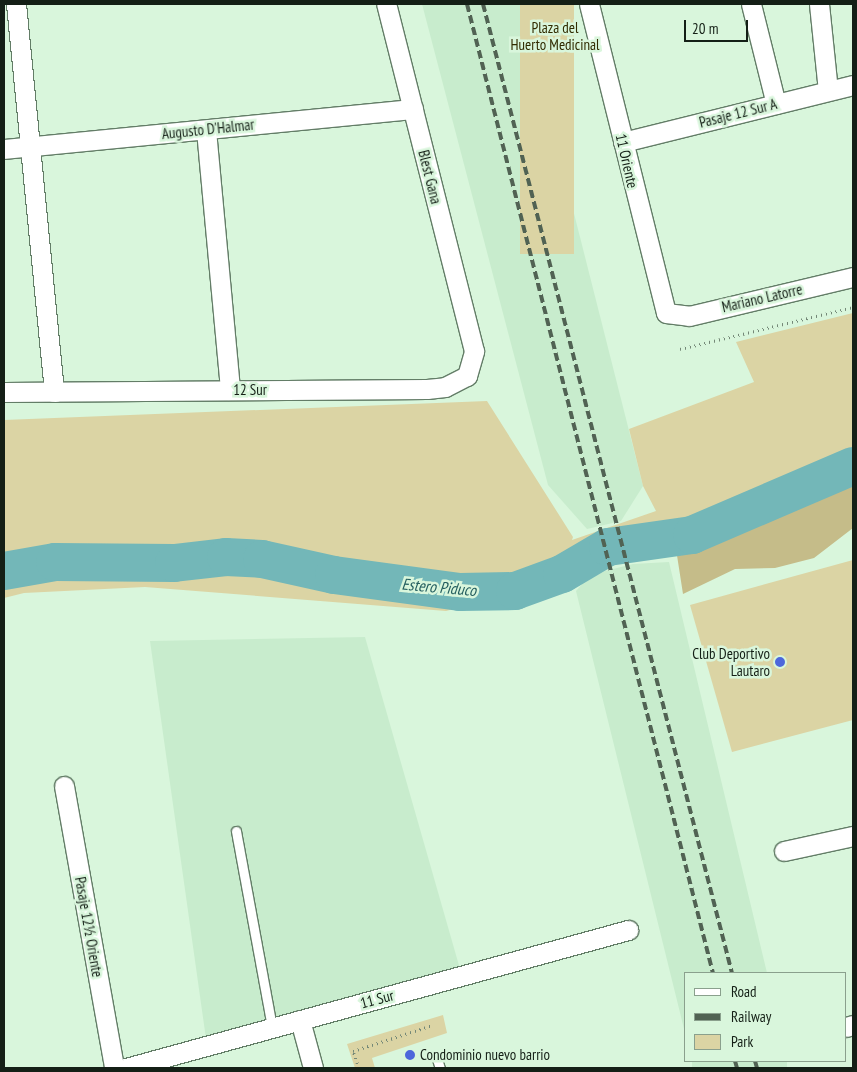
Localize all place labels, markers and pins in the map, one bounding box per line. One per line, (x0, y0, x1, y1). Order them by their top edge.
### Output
place label: Club Deportivo Lautaro (692, 644, 770, 679)
marker: Club Deportivo Lautaro (774, 656, 786, 668)
place label: Condominio nuevo barrio (420, 1046, 550, 1064)
marker: Condominio nuevo barrio (404, 1049, 416, 1061)

